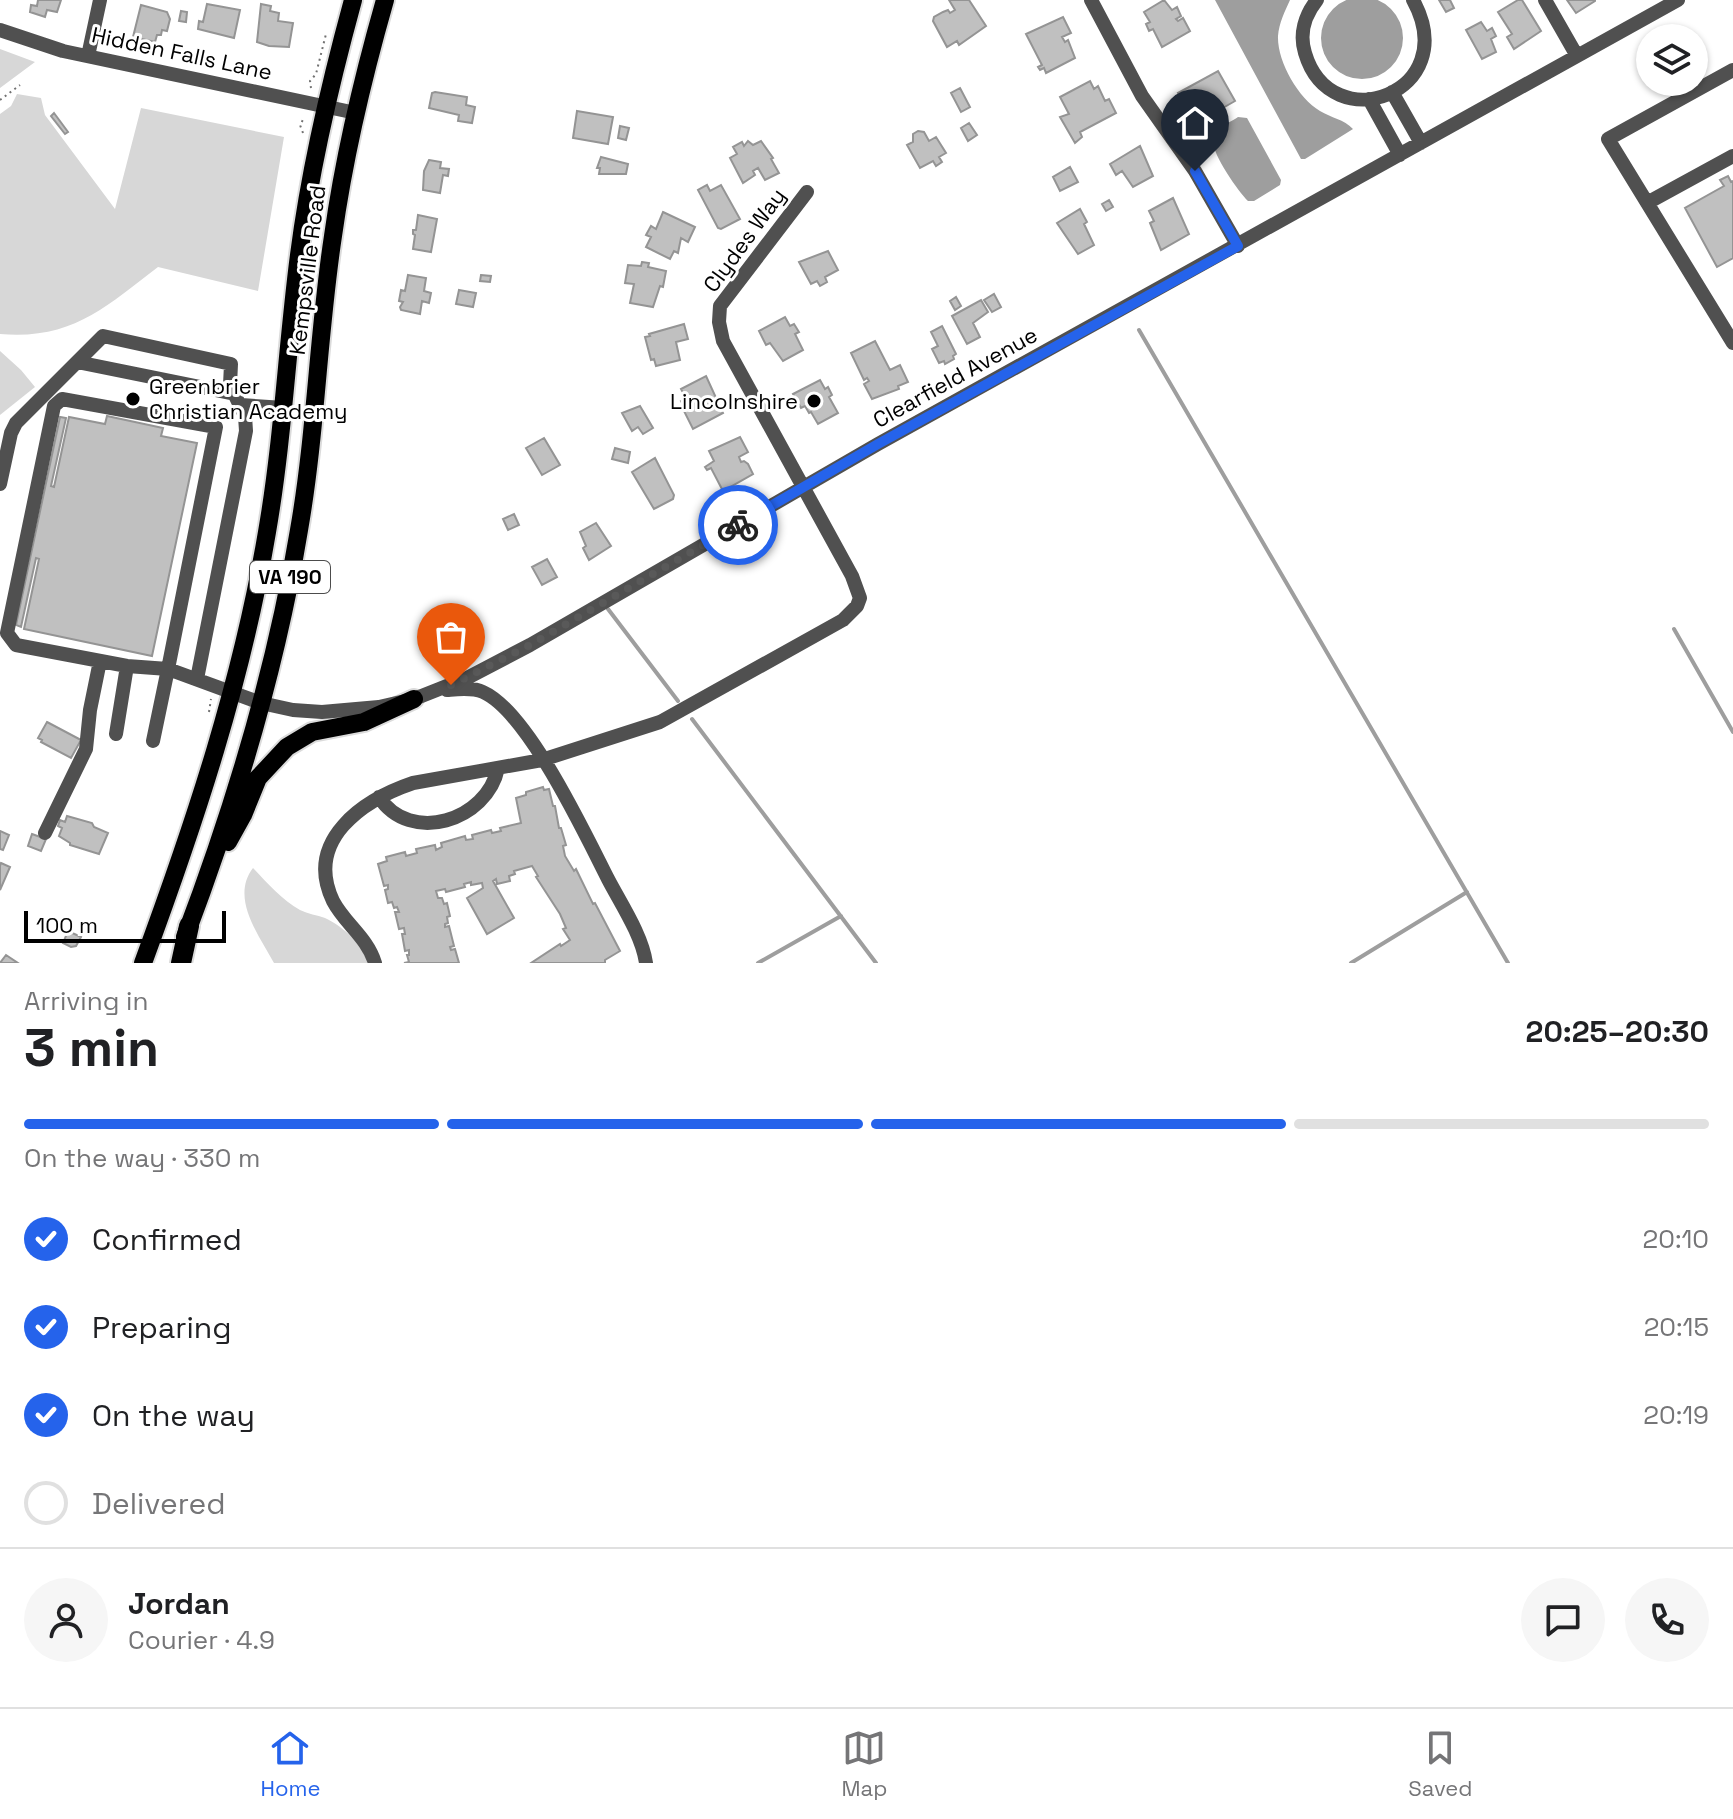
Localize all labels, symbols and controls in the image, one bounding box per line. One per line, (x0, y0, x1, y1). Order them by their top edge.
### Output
street label: Hidden Falls Lane (89, 20, 275, 86)
map controls (1636, 24, 1708, 96)
button: layers (1636, 24, 1708, 96)
pin (1161, 89, 1229, 171)
icon: home (1173, 101, 1217, 145)
street label: Clydes Way (697, 182, 791, 298)
street label: Kempsville Road (283, 183, 331, 357)
street label: Clearfield Avenue (868, 320, 1042, 434)
place label: Greenbrier Christian Academy (149, 372, 347, 425)
place label: Lincolnshire (670, 387, 798, 415)
marker: Greenbrier Christian Academy (124, 390, 142, 408)
marker: Lincolnshire (805, 392, 823, 410)
courier (698, 485, 778, 565)
icon: bike (716, 503, 760, 547)
road number: VA 190 (250, 561, 330, 593)
pin (417, 603, 485, 685)
icon: bag (429, 615, 473, 659)
scale bar (24, 907, 226, 943)
text: 100 m (36, 911, 98, 939)
text: Arriving in (24, 984, 148, 1018)
text: 20:25–20:30 (1526, 1012, 1709, 1051)
text: 3 min (24, 1015, 159, 1081)
text: On the way · 330 m (24, 1141, 260, 1175)
icon: check (24, 1217, 68, 1261)
text: Confirmed (92, 1220, 242, 1259)
text: 20:10 (1643, 1222, 1709, 1256)
icon: check (24, 1305, 68, 1349)
text: Preparing (92, 1308, 231, 1347)
text: 20:15 (1644, 1310, 1709, 1344)
icon: check (24, 1393, 68, 1437)
text: On the way (92, 1396, 255, 1435)
text: 20:19 (1643, 1398, 1709, 1432)
text: Delivered (92, 1484, 226, 1523)
button: person (24, 1578, 108, 1662)
button: chat (1521, 1578, 1605, 1662)
button: phone (1625, 1578, 1709, 1662)
text: Jordan (128, 1584, 230, 1623)
text: Courier · 4.9 (128, 1623, 275, 1657)
tab: Home (261, 1726, 320, 1802)
tab: Map (841, 1726, 887, 1802)
tab: Saved (1408, 1726, 1473, 1802)

